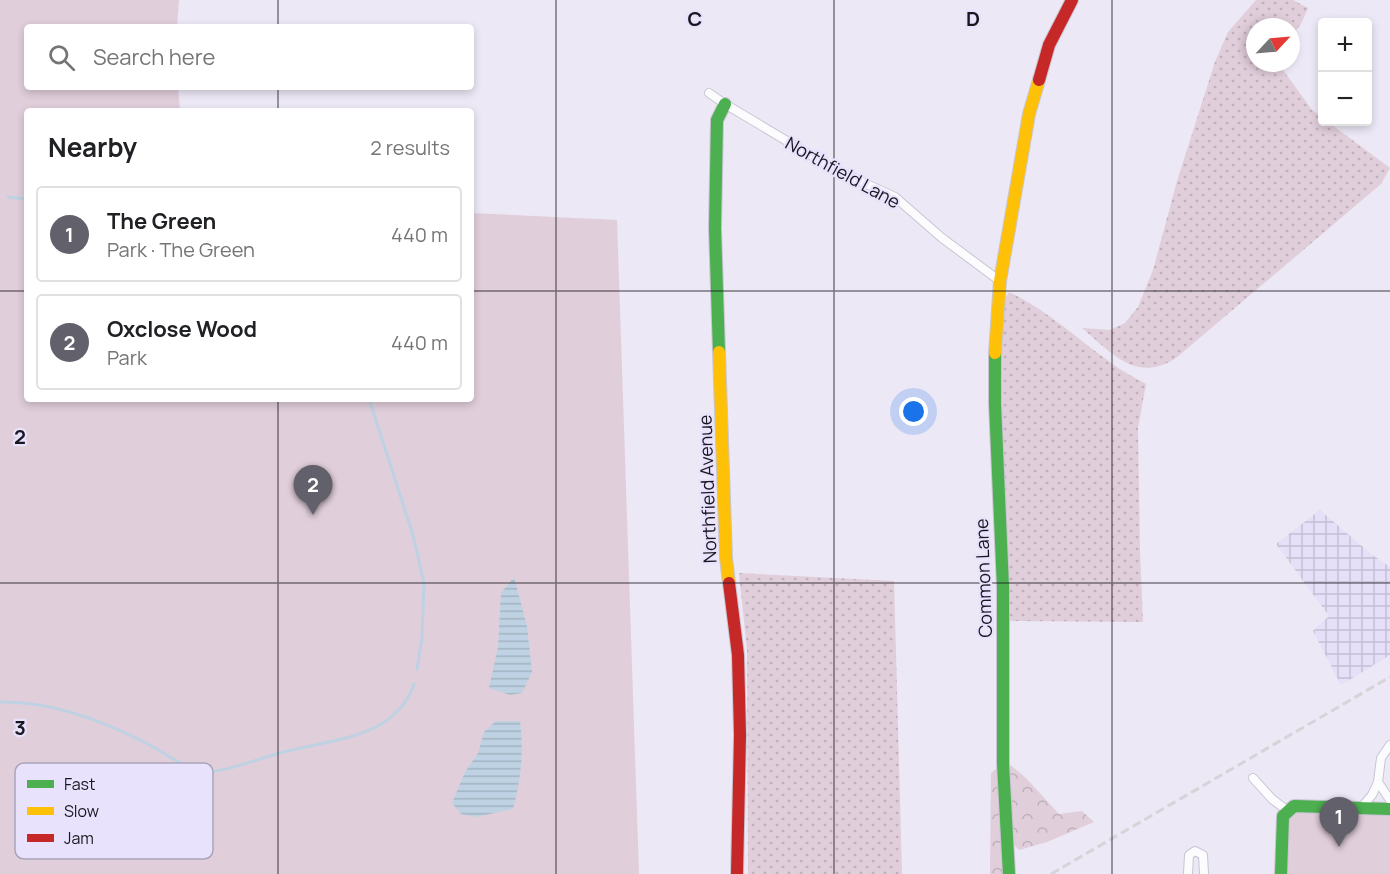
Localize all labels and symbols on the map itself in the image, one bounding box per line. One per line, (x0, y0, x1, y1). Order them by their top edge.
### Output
text: C (688, 5, 702, 32)
text: D (966, 5, 980, 32)
north arrow (1246, 18, 1300, 72)
street label: Northfield Lane (781, 131, 905, 213)
your location (899, 397, 928, 426)
street label: Northfield Avenue (692, 414, 722, 564)
text: 2 (14, 423, 26, 450)
pin: 2 (294, 466, 332, 515)
street label: Common Lane (969, 518, 997, 638)
text: 3 (14, 714, 26, 741)
legend (15, 763, 213, 859)
text: Fast (64, 773, 95, 795)
pin: 1 (1320, 798, 1358, 847)
text: Slow (64, 800, 99, 822)
text: Jam (64, 827, 94, 849)

